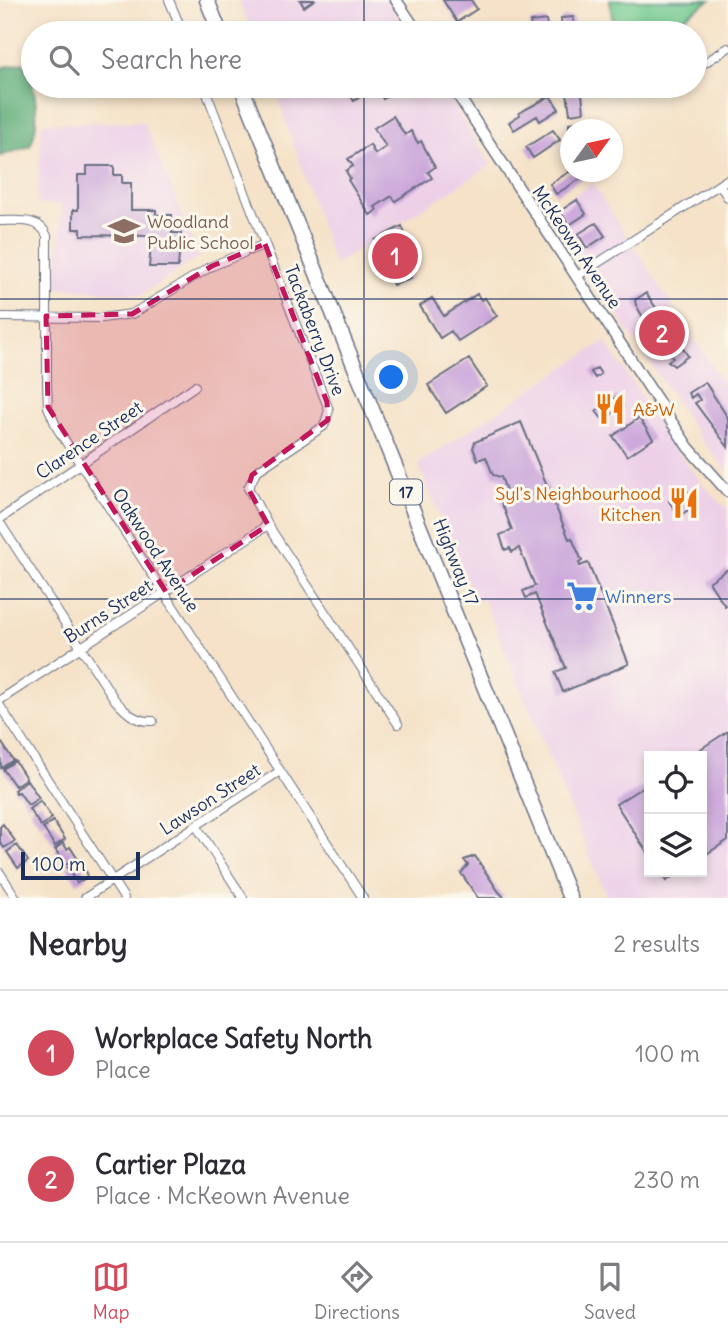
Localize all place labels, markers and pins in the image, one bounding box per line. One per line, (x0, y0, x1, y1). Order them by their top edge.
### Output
place label: Woodland Public School (147, 210, 254, 254)
school or university icon: Woodland Public School (107, 214, 141, 248)
pin: 1 (372, 230, 418, 282)
pin: 2 (639, 307, 685, 359)
restaurant icon: A&W (593, 392, 627, 426)
place label: A&W (633, 398, 675, 421)
place label: Syl's Neighbourhood Kitchen (495, 482, 661, 526)
restaurant icon: Syl's Neighbourhood Kitchen (667, 486, 701, 520)
supermarket icon: Winners (565, 579, 599, 613)
place label: Winners (605, 585, 671, 608)

